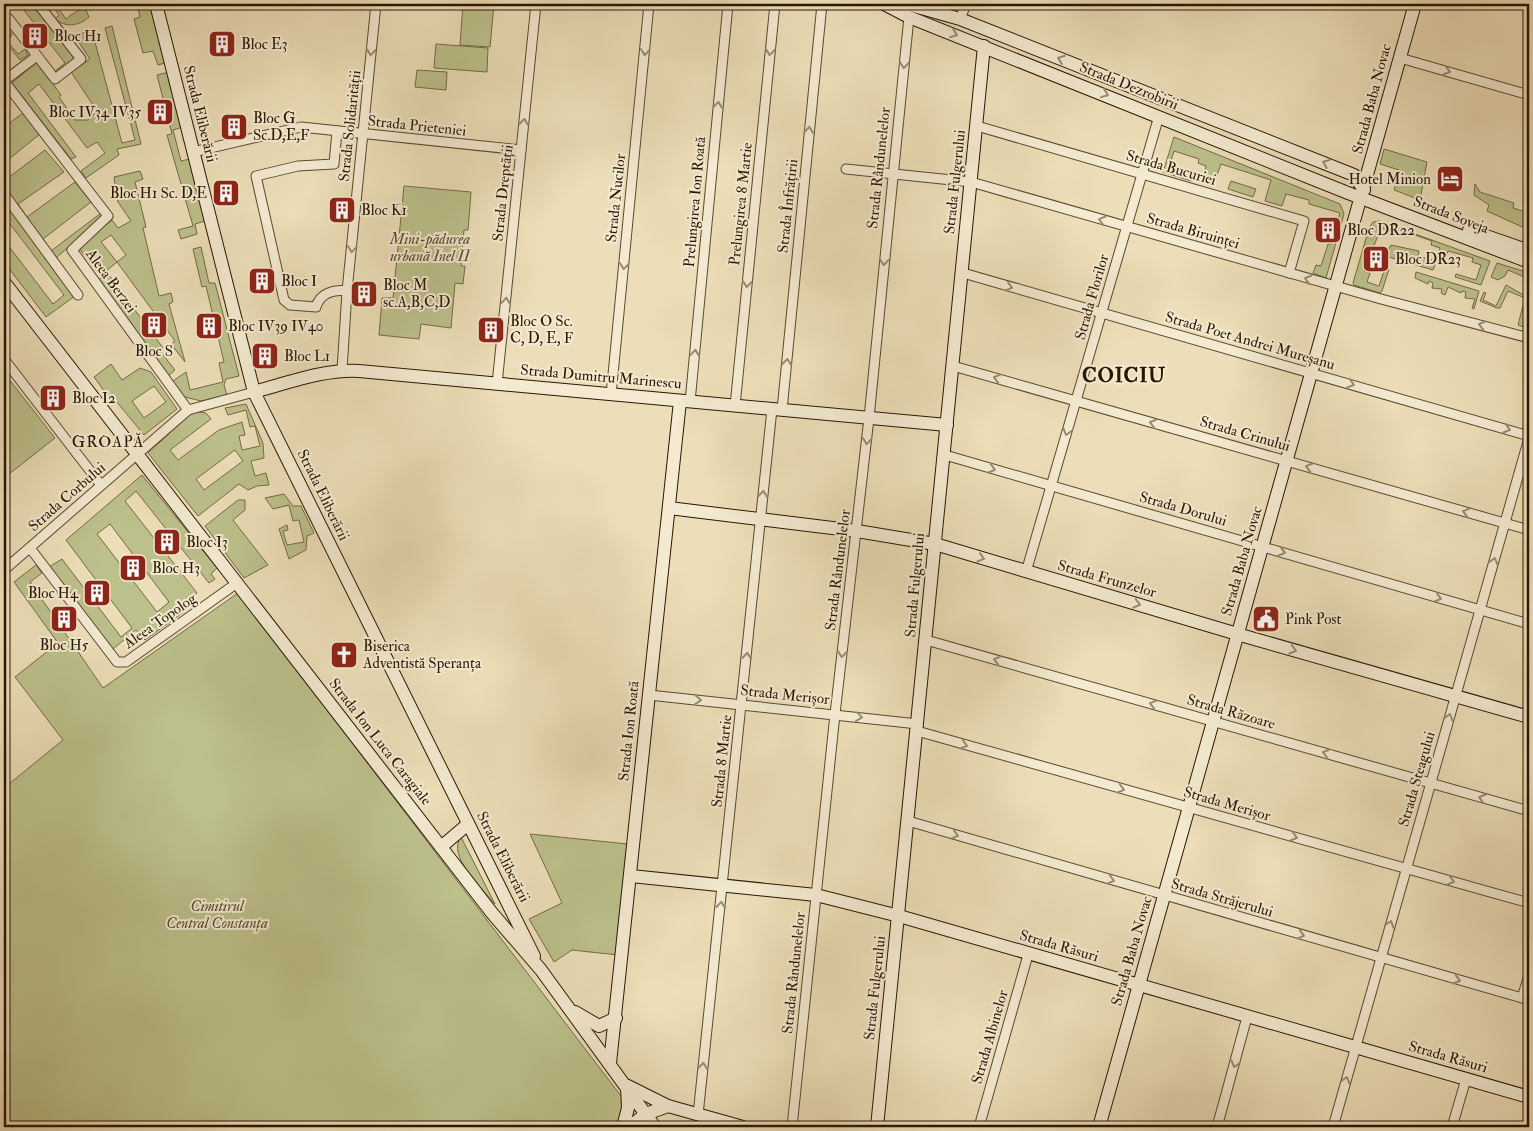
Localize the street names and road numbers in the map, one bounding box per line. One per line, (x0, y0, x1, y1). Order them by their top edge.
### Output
street label: Strada Baba Novac (1348, 42, 1396, 156)
street label: Strada Dezrobirii (1077, 58, 1181, 114)
street label: Strada Eliberării (179, 64, 221, 164)
street label: Strada Solidarității (335, 69, 365, 183)
street label: Strada Rândunelelor (863, 106, 895, 230)
street label: Strada Prieteniei (367, 111, 467, 141)
street label: Strada Fulgerului (940, 129, 970, 235)
street label: Prelungirea Ion Roată (680, 135, 710, 268)
street label: Prelungirea 8 Martie (725, 142, 757, 266)
street label: Strada Dreptății (488, 144, 519, 242)
street label: Strada Bucuriei (1124, 146, 1218, 190)
street label: Strada Nucilor (602, 152, 630, 243)
street label: Strada Înfrățirii (773, 158, 802, 254)
street label: Strada Soveja (1411, 192, 1492, 238)
street label: Strada Biruinței (1144, 209, 1242, 253)
street label: Aleea Berzei (81, 245, 141, 317)
street label: Strada Florilor (1071, 252, 1113, 342)
street label: Strada Poet Andrei Mureșanu (1163, 308, 1337, 374)
street label: Strada Dumitru Marinescu (520, 360, 683, 394)
street label: Strada Crinului (1198, 412, 1292, 456)
street label: Strada Eliberării (293, 446, 353, 544)
street label: Strada Corbului (25, 458, 109, 536)
street label: Strada Dorului (1137, 487, 1229, 531)
street label: Strada Baba Novac (1217, 504, 1267, 618)
street label: Strada Rândunelelor (821, 508, 855, 632)
street label: Strada Fulgerului (901, 532, 929, 638)
street label: Strada Frunzelor (1055, 556, 1159, 602)
street label: Aleea Topolog (119, 589, 201, 654)
street label: Strada Ion Luca Caragiale (324, 675, 436, 809)
street label: Strada Ion Roată (614, 679, 644, 782)
street label: Strada Merișor (739, 681, 831, 709)
street label: Strada Răzoare (1185, 690, 1277, 734)
street label: Strada 8 Martie (708, 714, 736, 808)
street label: Strada Steagului (1394, 729, 1440, 829)
street label: Strada Merișor (1181, 783, 1273, 826)
street label: Strada Eliberării (472, 808, 534, 906)
street label: Strada Străjerului (1169, 874, 1275, 922)
street label: Strada Baba Novac (1107, 894, 1157, 1008)
street label: Strada Rândunelelor (778, 911, 810, 1035)
street label: Strada Răsuri (1017, 926, 1101, 966)
street label: Strada Fulgerului (860, 935, 890, 1041)
street label: Strada Albinelor (968, 987, 1013, 1086)
street label: Strada Răsuri (1406, 1037, 1490, 1077)

